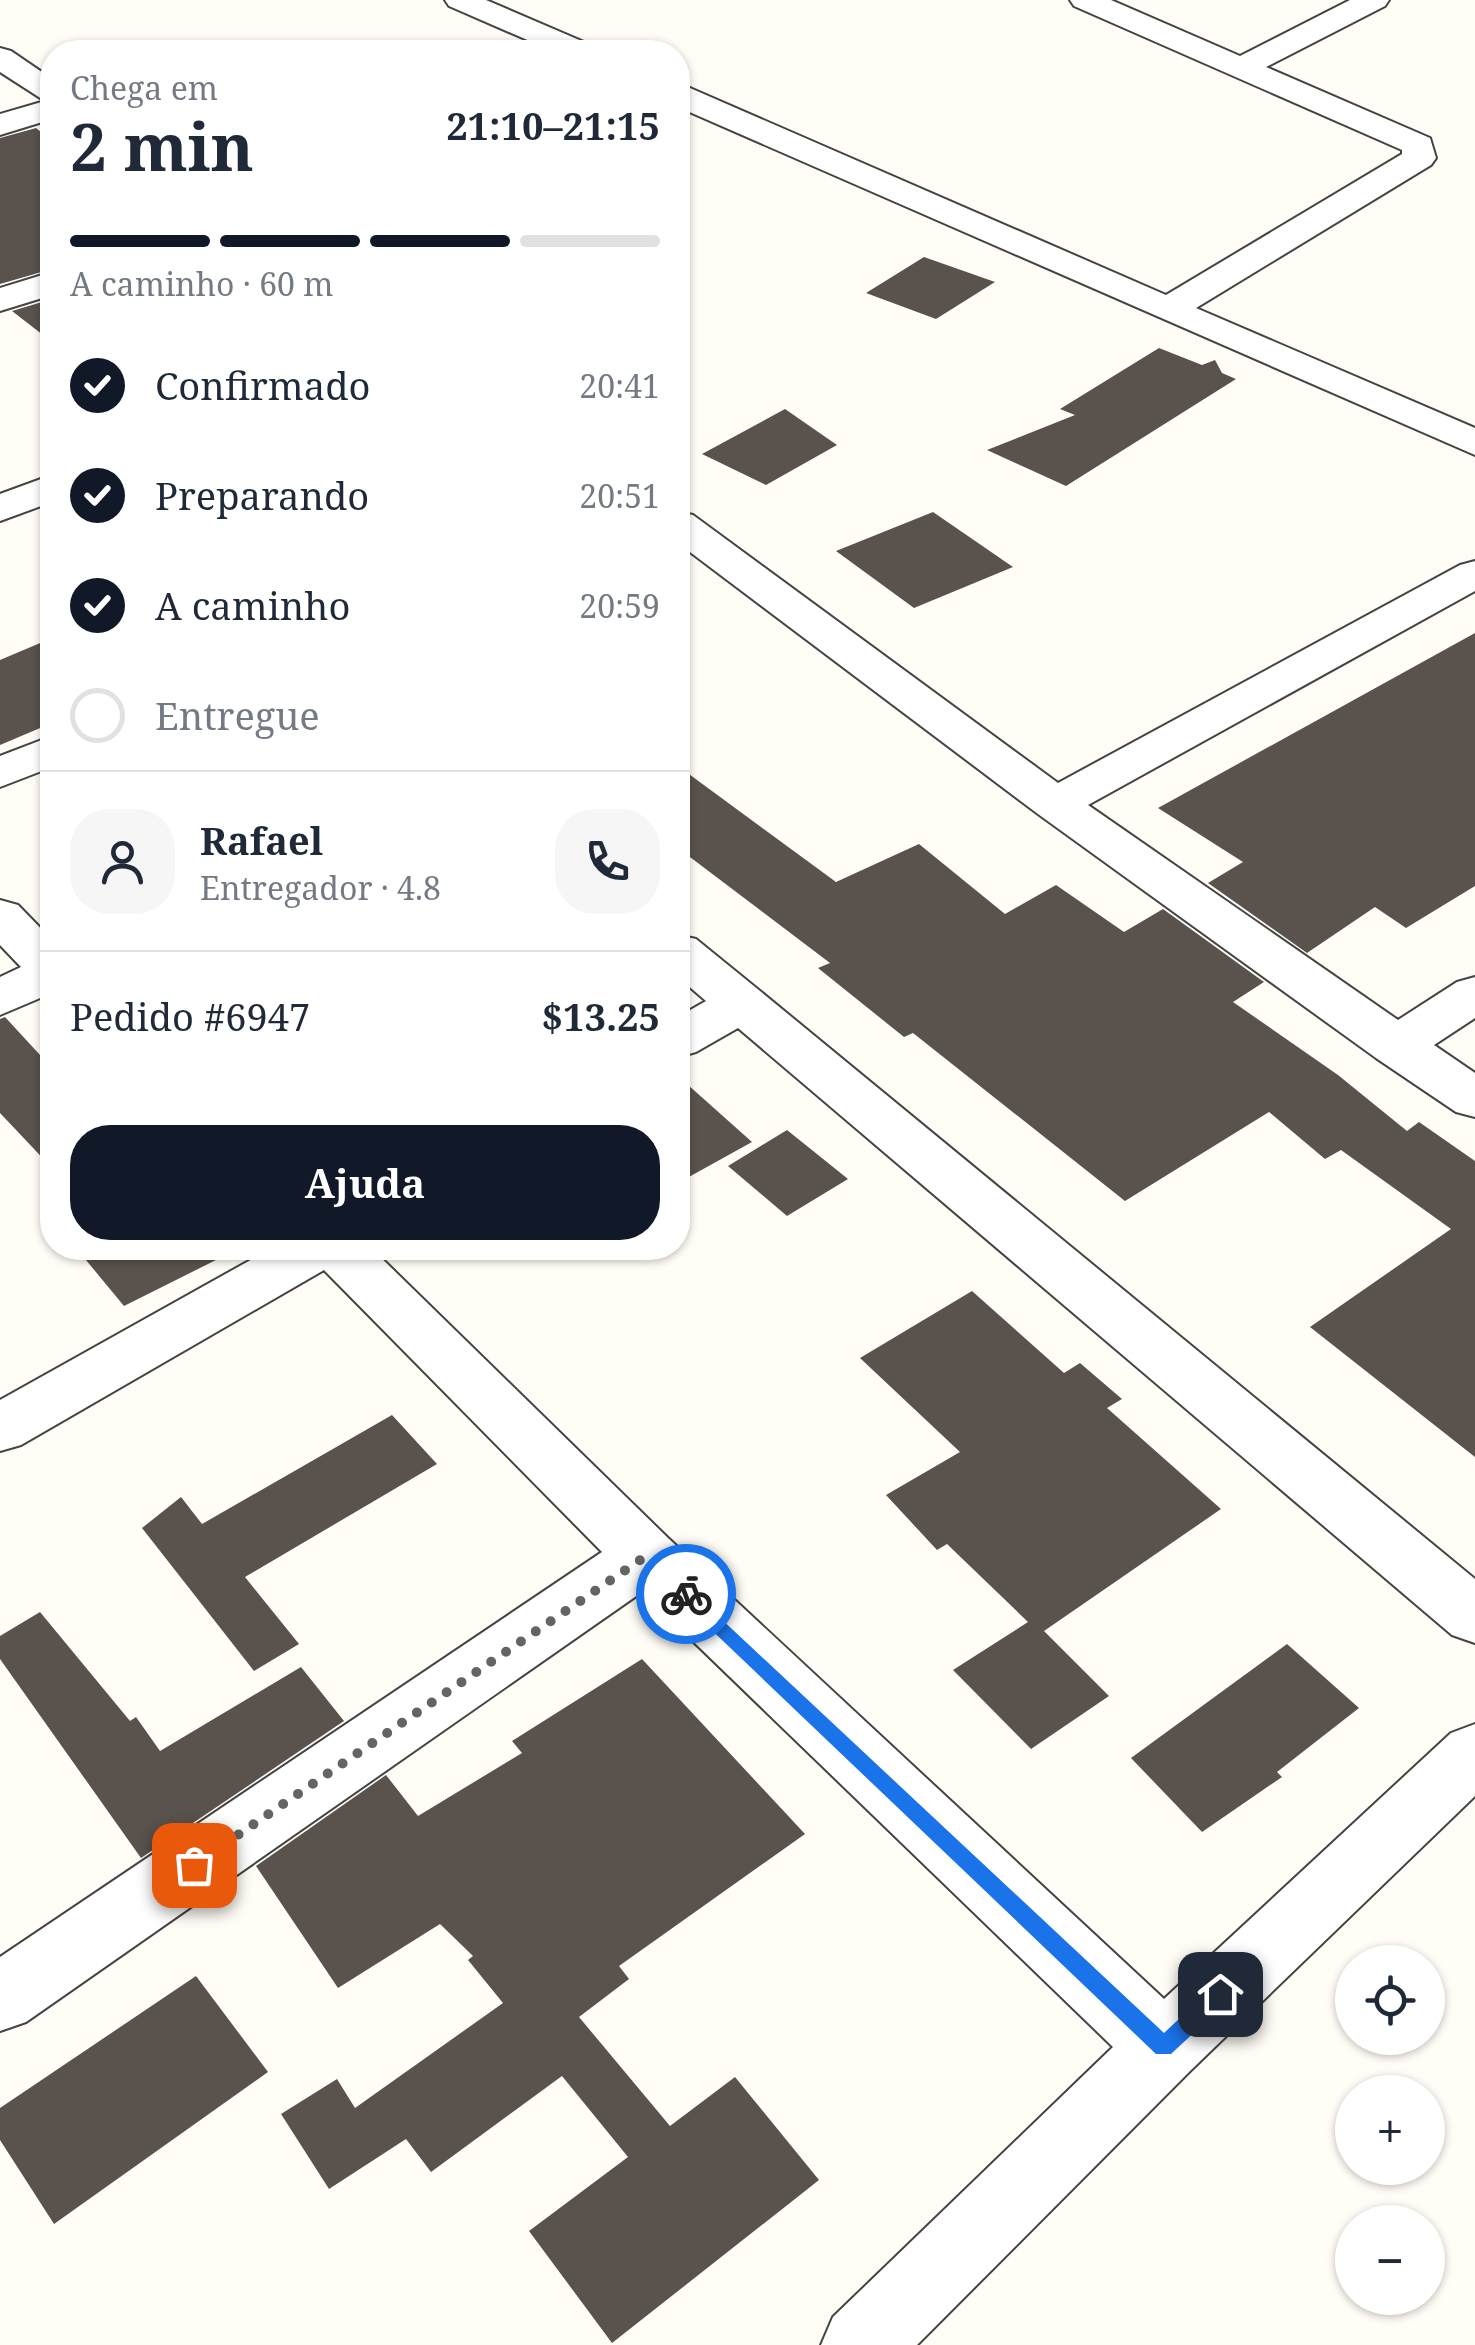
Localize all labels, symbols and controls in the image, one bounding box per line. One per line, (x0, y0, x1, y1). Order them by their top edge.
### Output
text: Chega em (70, 66, 218, 109)
text: 21:10–21:15 (446, 99, 660, 151)
text: 2 min (70, 102, 254, 190)
text: A caminho · 60 m (70, 262, 334, 305)
icon: check (70, 358, 125, 413)
text: Confirmado (155, 359, 370, 411)
text: 20:41 (579, 364, 660, 407)
icon: check (70, 468, 125, 523)
text: Preparando (155, 469, 369, 521)
text: 20:51 (579, 474, 660, 517)
icon: check (70, 578, 125, 633)
text: A caminho (155, 579, 350, 631)
text: 20:59 (579, 584, 660, 627)
text: Entregue (155, 689, 320, 741)
button: person (70, 809, 175, 914)
button: phone (555, 809, 660, 914)
text: Rafael (200, 814, 323, 866)
text: Entregador · 4.8 (200, 866, 441, 909)
text: Pedido #6947 (70, 990, 310, 1042)
text: $13.25 (541, 990, 660, 1042)
button: Ajuda (70, 1125, 660, 1240)
courier (636, 1544, 736, 1644)
icon: bike (659, 1567, 714, 1622)
pin (152, 1823, 237, 1908)
icon: bag (167, 1838, 222, 1893)
map controls (1335, 1945, 1445, 2315)
button: locate (1335, 1945, 1445, 2055)
pin (1178, 1952, 1263, 2037)
icon: home (1193, 1967, 1248, 2022)
button: + (1335, 2075, 1445, 2185)
button: − (1335, 2205, 1445, 2315)

